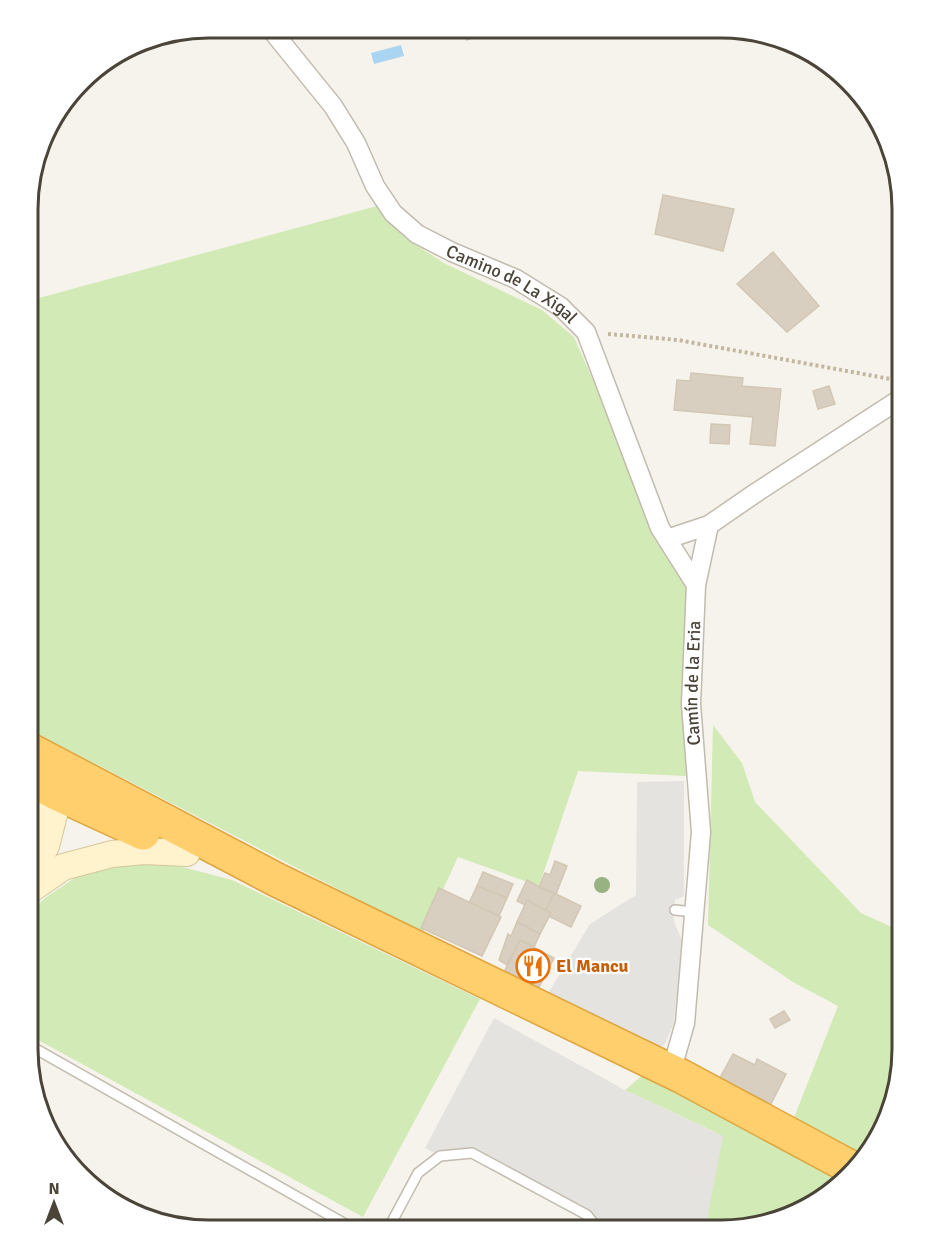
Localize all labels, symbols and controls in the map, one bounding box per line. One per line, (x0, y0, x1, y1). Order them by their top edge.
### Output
street label: Camino de La Xigal (443, 240, 582, 328)
street label: Camín de la Eria (680, 620, 705, 746)
restaurant icon: El Mancu (515, 948, 551, 984)
place label: El Mancu (556, 955, 629, 977)
north arrow (24, 1173, 84, 1233)
text: N (48, 1179, 60, 1199)

